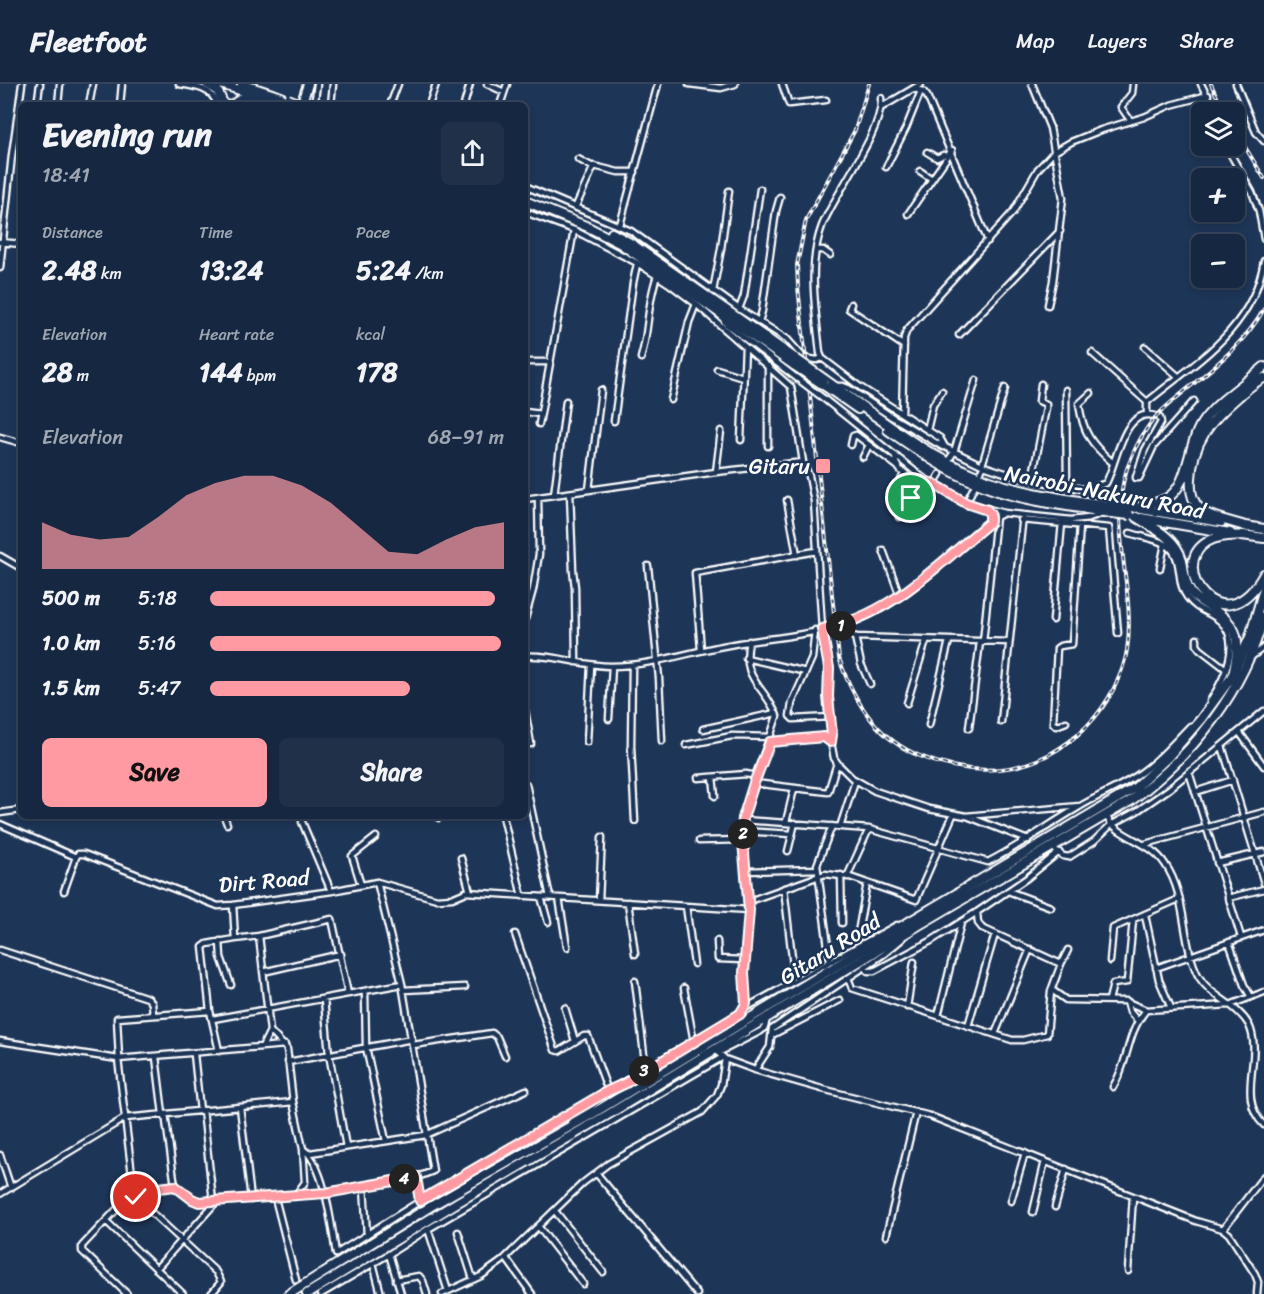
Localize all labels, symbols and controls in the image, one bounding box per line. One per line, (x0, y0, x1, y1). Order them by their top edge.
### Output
text: Fleetfoot (30, 17, 147, 66)
text: Map (1016, 22, 1055, 60)
text: Layers (1088, 22, 1147, 60)
text: Share (1180, 22, 1234, 60)
map controls (1191, 102, 1245, 288)
button: layers (1191, 102, 1245, 156)
text: Evening run (42, 106, 212, 164)
button: share (441, 122, 504, 185)
text: 18:41 (42, 158, 90, 193)
button: + (1191, 168, 1245, 222)
text: Distance (42, 218, 103, 247)
text: Time (199, 218, 233, 247)
text: Pace (356, 218, 390, 247)
button: − (1191, 234, 1245, 288)
text: 2.48 (42, 247, 97, 293)
text: 13:24 (199, 247, 264, 293)
text: 5:24 (356, 247, 411, 293)
text: km (97, 259, 122, 288)
text: /km (411, 259, 444, 288)
text: Elevation (42, 320, 107, 349)
text: Heart rate (199, 320, 274, 349)
text: kcal (356, 320, 385, 349)
text: 28 (42, 349, 73, 395)
text: 144 (199, 349, 243, 395)
text: 178 (356, 349, 398, 395)
text: m (73, 361, 89, 390)
text: bpm (243, 361, 276, 390)
text: Elevation (42, 420, 123, 455)
text: 68–91 m (428, 420, 504, 455)
place label: Gitaru (749, 447, 810, 486)
street label: Nairobi-Nakuru Road (1001, 453, 1210, 531)
marker: Gitaru (814, 457, 832, 475)
pin (885, 472, 936, 523)
icon: arrive (894, 481, 927, 514)
text: 500 m (42, 581, 100, 616)
text: 5:18 (138, 581, 177, 616)
pin: 1 (826, 611, 856, 641)
text: 1 (838, 611, 844, 640)
text: 1.0 km (42, 626, 100, 661)
text: 5:16 (138, 626, 176, 661)
text: 1.5 km (42, 671, 100, 706)
text: 5:47 (138, 671, 180, 706)
button: Save (42, 738, 267, 807)
button: Share (279, 738, 504, 807)
pin: 2 (728, 819, 758, 849)
text: 2 (738, 819, 748, 848)
street label: Dirt Road (217, 857, 312, 904)
street label: Gitaru Road (771, 901, 890, 996)
pin: 3 (629, 1056, 659, 1086)
text: 3 (640, 1056, 648, 1085)
pin: 4 (389, 1164, 419, 1194)
text: 4 (399, 1164, 409, 1193)
pin (110, 1171, 161, 1222)
icon: check (119, 1180, 152, 1213)

